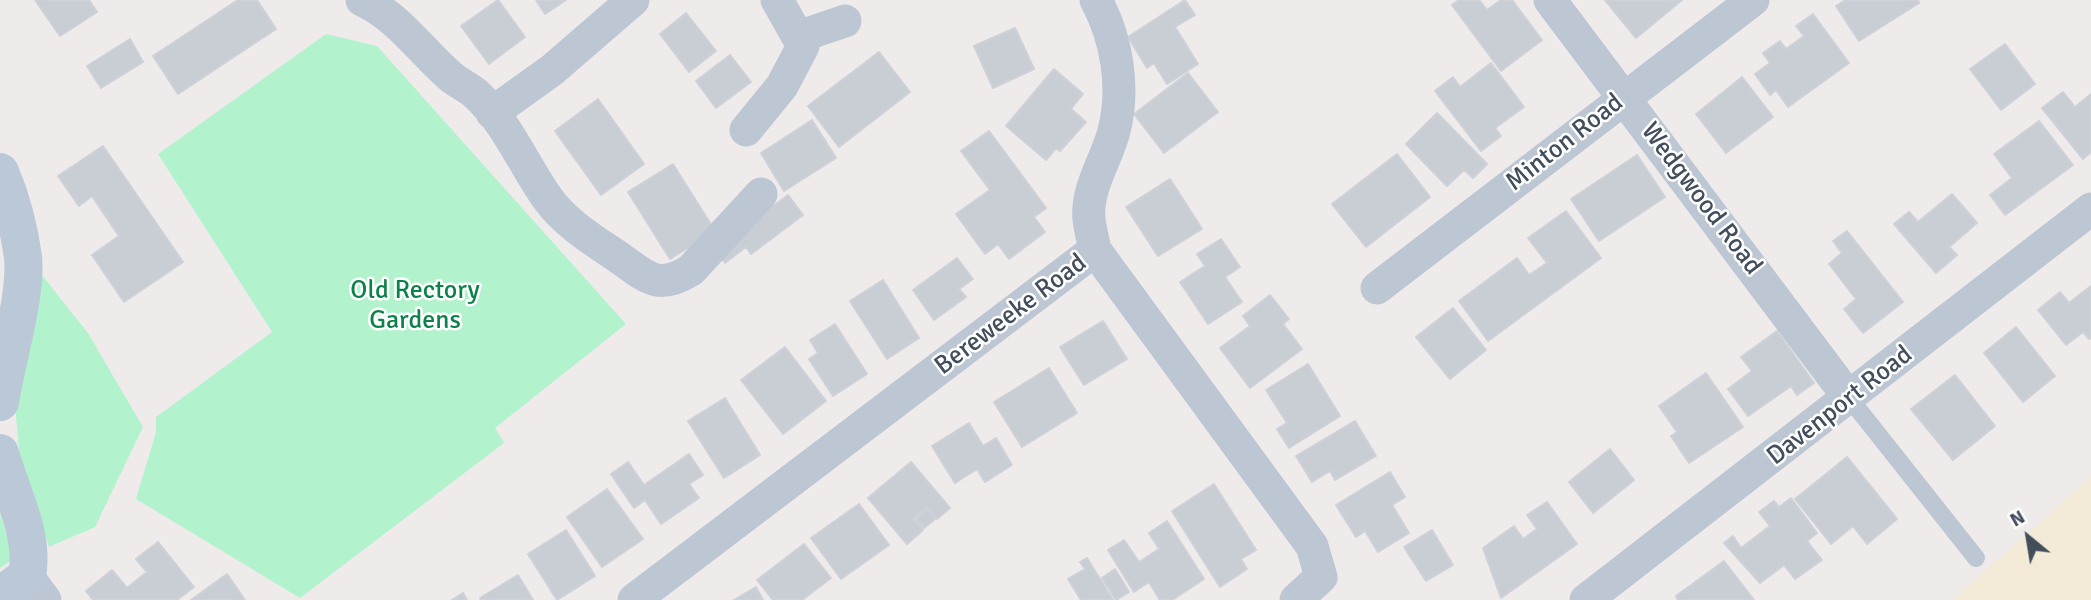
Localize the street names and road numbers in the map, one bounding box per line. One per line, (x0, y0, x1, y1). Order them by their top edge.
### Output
street label: Minton Road (1500, 88, 1630, 198)
street label: Wedgwood Road (1634, 117, 1768, 281)
street label: Bereweeke Road (929, 248, 1093, 382)
street label: Davenport Road (1761, 340, 1919, 472)

